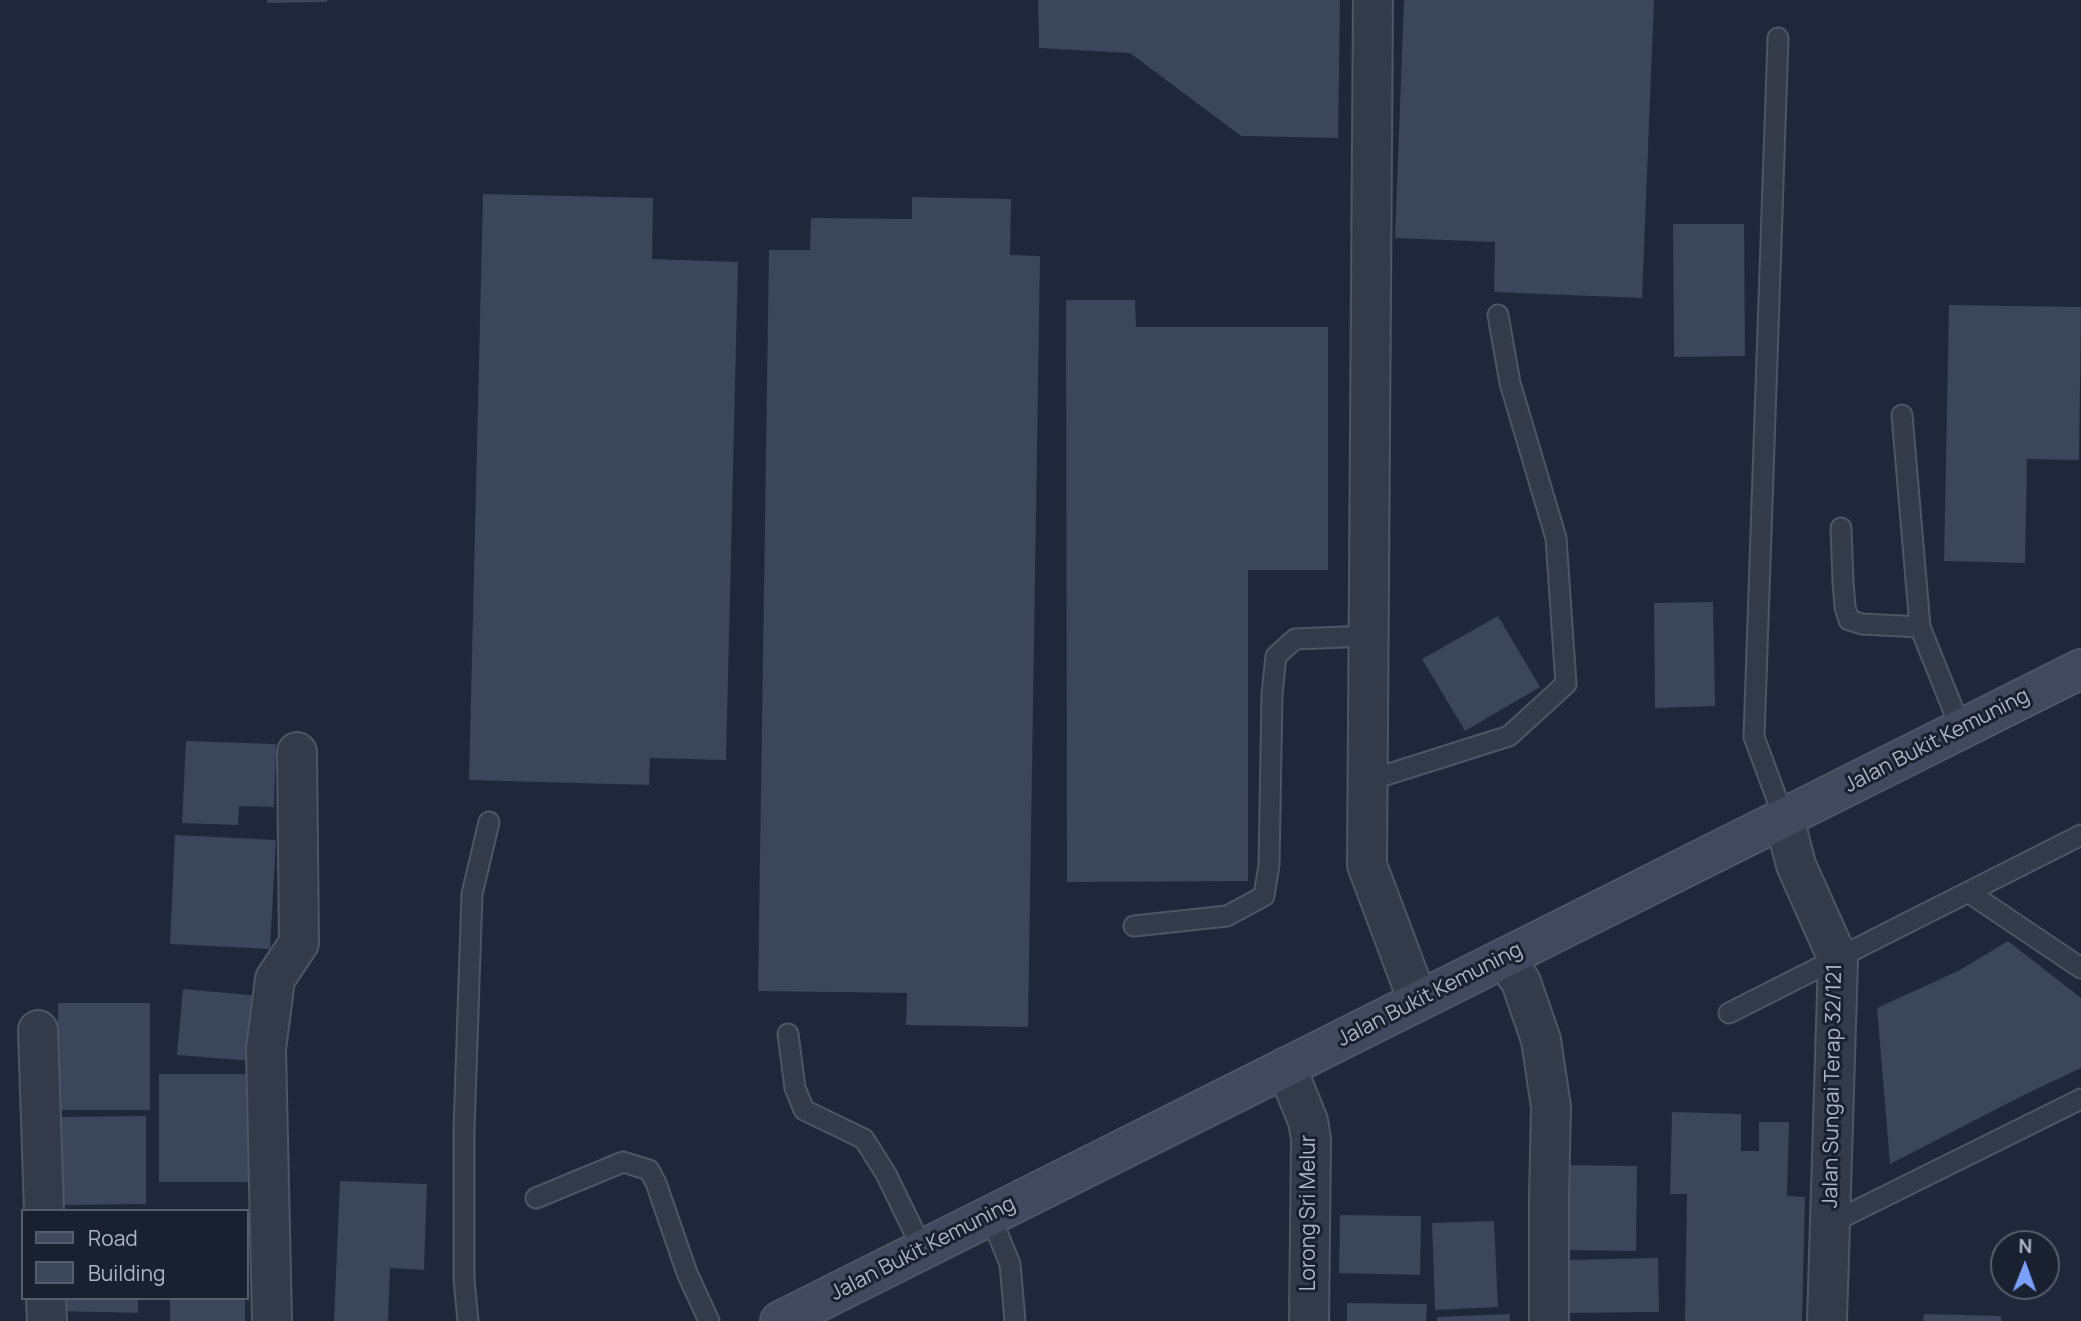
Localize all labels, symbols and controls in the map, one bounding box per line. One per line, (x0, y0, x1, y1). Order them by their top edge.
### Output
street label: Jalan Bukit Kemuning (1840, 683, 2034, 799)
street label: Jalan Bukit Kemuning (1333, 937, 1527, 1053)
street label: Jalan Sungai Terap 32/121 (1818, 964, 1848, 1208)
street label: Lorong Sri Melur (1296, 1135, 1322, 1291)
street label: Jalan Bukit Kemuning (826, 1191, 1020, 1307)
legend (21, 1209, 248, 1300)
text: Road (88, 1224, 138, 1252)
north arrow (1990, 1230, 2060, 1300)
text: N (2018, 1233, 2032, 1259)
text: Building (88, 1259, 165, 1287)

